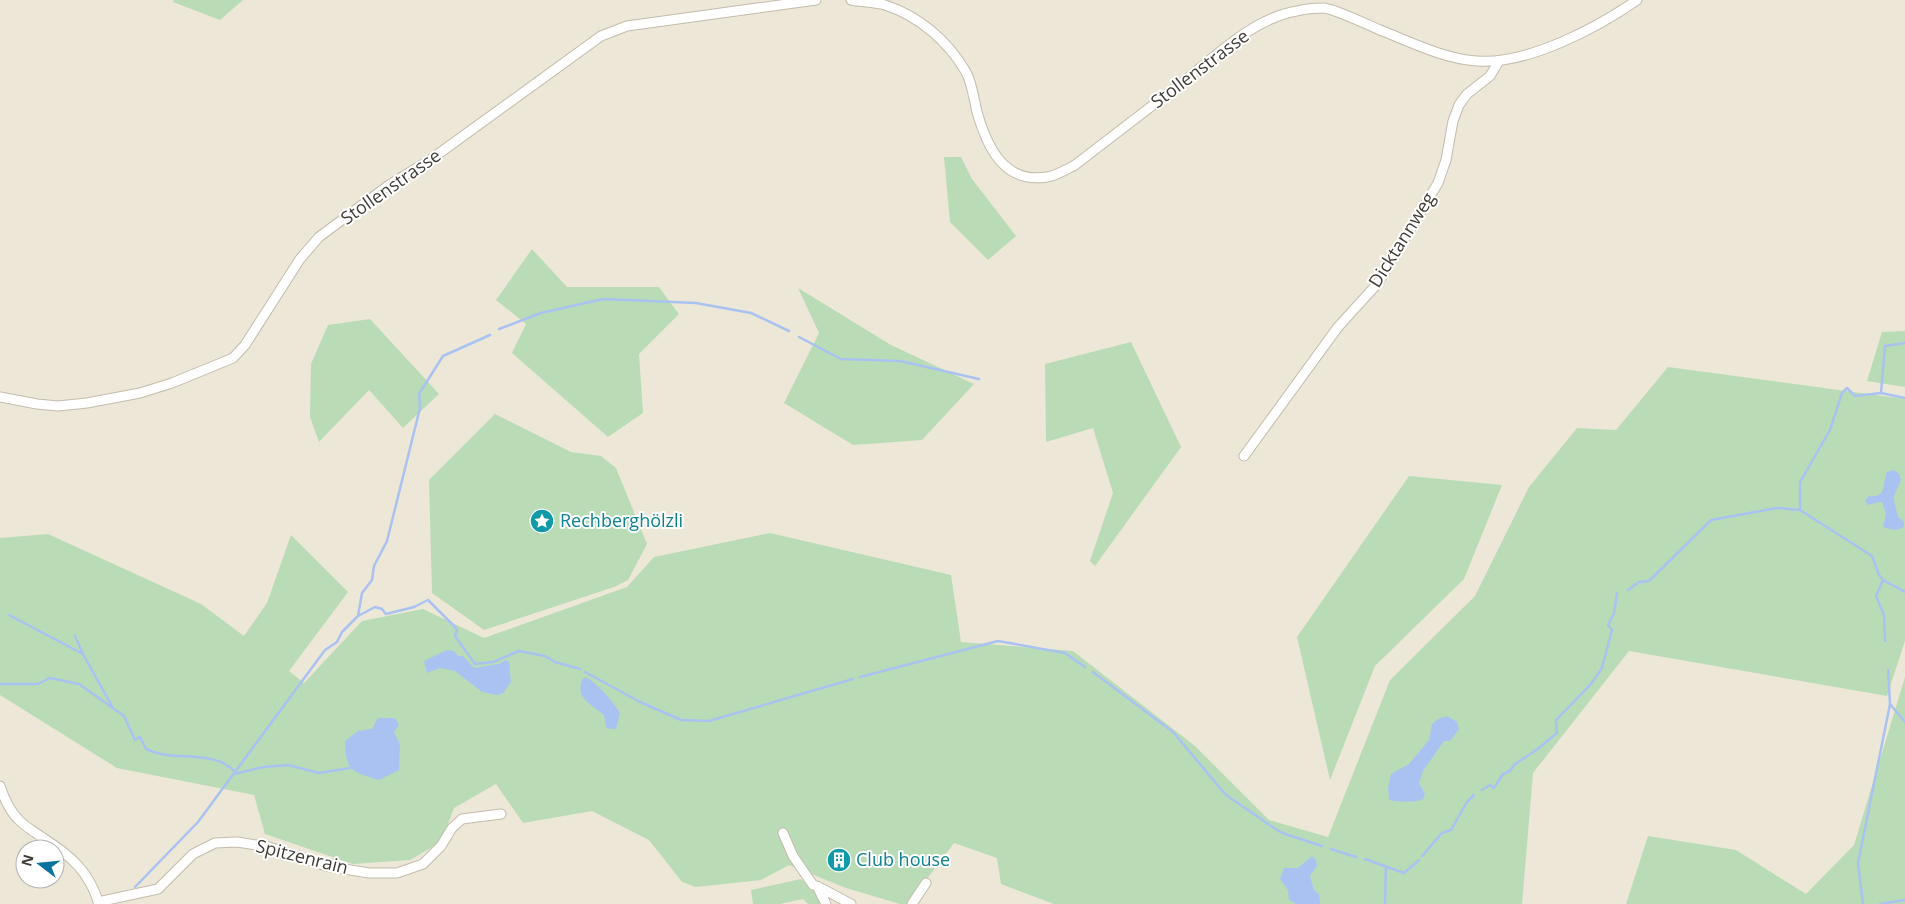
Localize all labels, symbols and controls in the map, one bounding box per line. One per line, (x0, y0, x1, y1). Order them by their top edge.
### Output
street label: Stollenstrasse (1145, 23, 1253, 113)
street label: Stollenstrasse (336, 143, 445, 230)
street label: Dicktannweg (1362, 187, 1440, 292)
place icon: Rechberghölzli (529, 508, 555, 534)
place label: Rechberghölzli (560, 508, 683, 532)
street label: Spitzenrain (254, 833, 351, 879)
north arrow (15, 839, 65, 889)
building icon: Club house (826, 847, 852, 873)
place label: Club house (856, 847, 950, 871)
text: N (16, 852, 38, 868)

